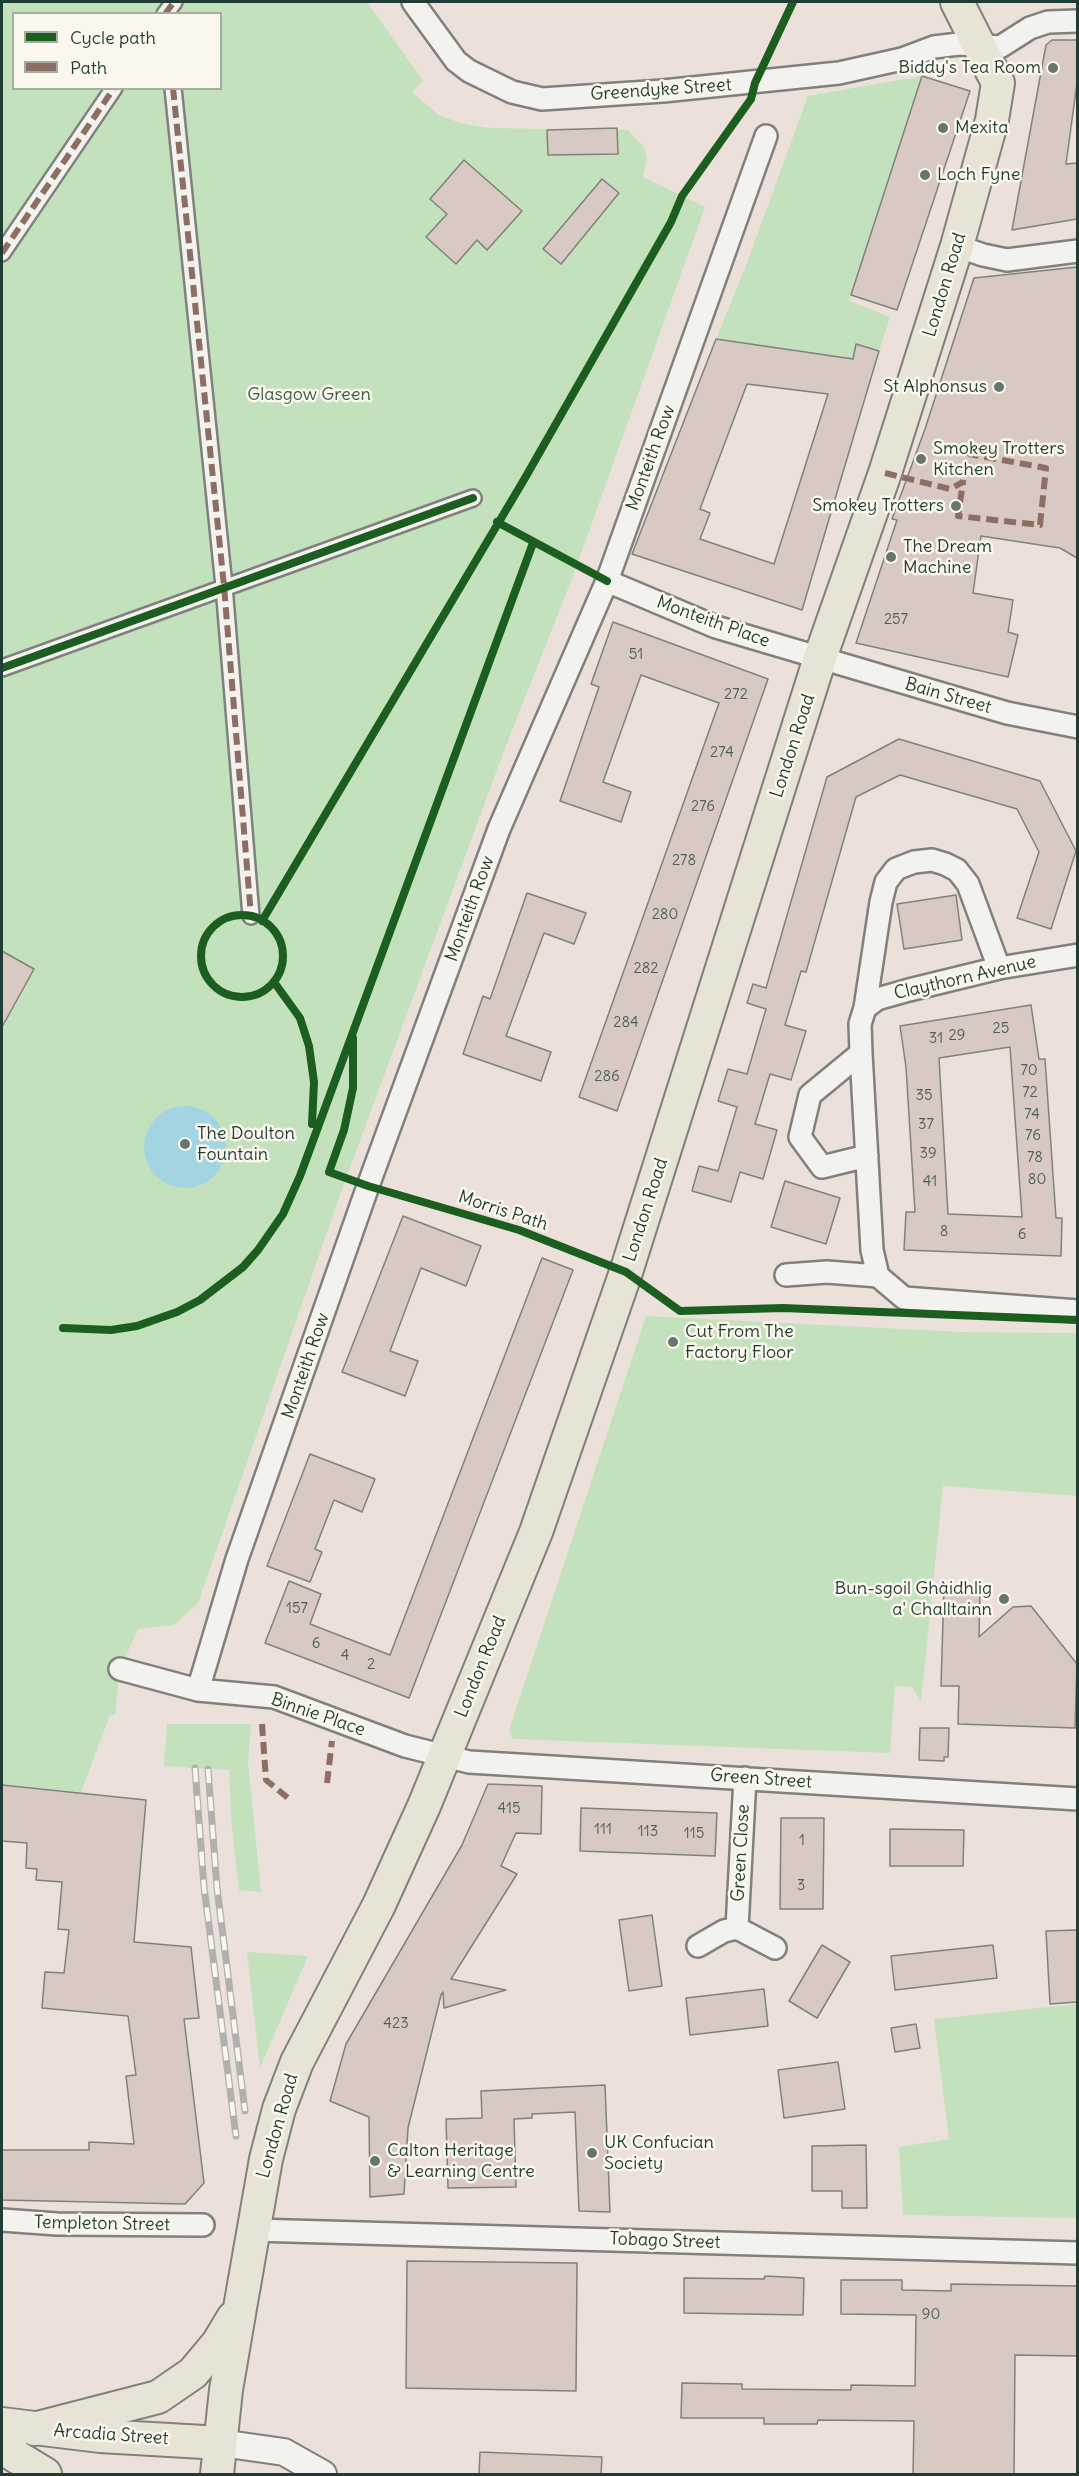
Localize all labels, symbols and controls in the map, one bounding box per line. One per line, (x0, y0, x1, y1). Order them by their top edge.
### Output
legend (12, 12, 222, 90)
text: Cycle path (70, 26, 156, 49)
text: Path (70, 56, 107, 79)
place label: Biddy's Tea Room (898, 57, 1041, 79)
marker: Biddy's Tea Room (1046, 61, 1060, 75)
street label: Greendyke Street (590, 74, 732, 106)
place label: Mexita (955, 117, 1008, 139)
marker: Mexita (936, 121, 950, 135)
place label: Loch Fyne (937, 164, 1020, 186)
marker: Loch Fyne (918, 168, 932, 182)
street label: London Road (919, 230, 971, 340)
place label: St Alphonsus (883, 376, 987, 398)
marker: St Alphonsus (992, 380, 1006, 394)
park label: Glasgow Green (247, 384, 371, 406)
street label: Monteith Row (622, 402, 680, 514)
place label: Smokey Trotters Kitchen (933, 438, 1065, 480)
marker: Smokey Trotters Kitchen (914, 452, 928, 466)
place label: Smokey Trotters (812, 495, 944, 517)
marker: Smokey Trotters (949, 499, 963, 513)
place label: The Dream Machine (903, 536, 992, 578)
marker: The Dream Machine (884, 550, 898, 564)
street label: Monteith Place (654, 592, 772, 652)
house number: 257 (884, 611, 908, 629)
house number: 51 (629, 646, 643, 664)
street label: Bain Street (902, 673, 994, 719)
house number: 272 (724, 686, 748, 704)
street label: London Road (766, 691, 820, 801)
house number: 274 (710, 744, 734, 762)
house number: 276 (691, 798, 715, 816)
house number: 278 (672, 852, 696, 870)
street label: Monteith Row (441, 853, 499, 965)
house number: 280 (652, 906, 678, 924)
street label: Claythorn Avenue (892, 951, 1038, 1005)
house number: 282 (633, 960, 659, 978)
house number: 284 (613, 1014, 639, 1032)
house number: 25 (993, 1020, 1009, 1038)
house number: 29 (949, 1027, 965, 1045)
house number: 31 (929, 1030, 943, 1048)
house number: 70 (1020, 1062, 1038, 1080)
house number: 286 (594, 1068, 620, 1086)
house number: 72 (1022, 1084, 1038, 1102)
house number: 35 (915, 1087, 933, 1105)
house number: 74 (1024, 1106, 1040, 1124)
house number: 37 (918, 1116, 934, 1134)
place label: The Doulton Fountain (197, 1123, 295, 1166)
house number: 76 (1025, 1127, 1041, 1145)
marker: The Doulton Fountain (178, 1137, 192, 1151)
house number: 39 (919, 1145, 937, 1163)
house number: 78 (1027, 1149, 1043, 1167)
street label: London Road (619, 1155, 673, 1265)
house number: 80 (1028, 1171, 1046, 1189)
house number: 41 (923, 1173, 937, 1191)
street label: Morris Path (455, 1186, 551, 1236)
house number: 8 (940, 1223, 948, 1241)
house number: 6 (1018, 1226, 1026, 1244)
street label: Monteith Row (278, 1310, 334, 1422)
place label: Cut From The Factory Floor (685, 1321, 794, 1364)
marker: Cut From The Factory Floor (666, 1335, 680, 1349)
place label: Bun-sgoil Ghàidhlig a' Challtainn (835, 1578, 992, 1620)
marker: Bun-sgoil Ghàidhlig a' Challtainn (997, 1592, 1011, 1606)
house number: 157 (286, 1600, 308, 1618)
street label: London Road (451, 1613, 511, 1721)
house number: 6 (312, 1635, 320, 1653)
house number: 4 (341, 1647, 349, 1665)
house number: 2 (367, 1656, 375, 1674)
street label: Binnie Place (268, 1689, 368, 1741)
street label: Green Street (709, 1765, 813, 1793)
house number: 415 (497, 1800, 521, 1818)
street label: Green Close (728, 1804, 754, 1902)
house number: 111 (594, 1821, 612, 1839)
house number: 113 (638, 1823, 658, 1841)
house number: 115 (684, 1825, 704, 1843)
house number: 1 (799, 1832, 805, 1850)
house number: 3 (797, 1877, 805, 1895)
house number: 423 (383, 2015, 409, 2033)
street label: London Road (253, 2071, 303, 2181)
place label: UK Confucian Society (604, 2132, 714, 2174)
place label: Calton Heritage & Learning Centre (387, 2140, 535, 2182)
marker: UK Confucian Society (585, 2146, 599, 2160)
marker: Calton Heritage & Learning Centre (368, 2154, 382, 2168)
street label: Templeton Street (34, 2212, 170, 2236)
street label: Tobago Street (609, 2228, 721, 2254)
house number: 90 (922, 2306, 940, 2324)
street label: Arcadia Street (53, 2420, 169, 2450)

